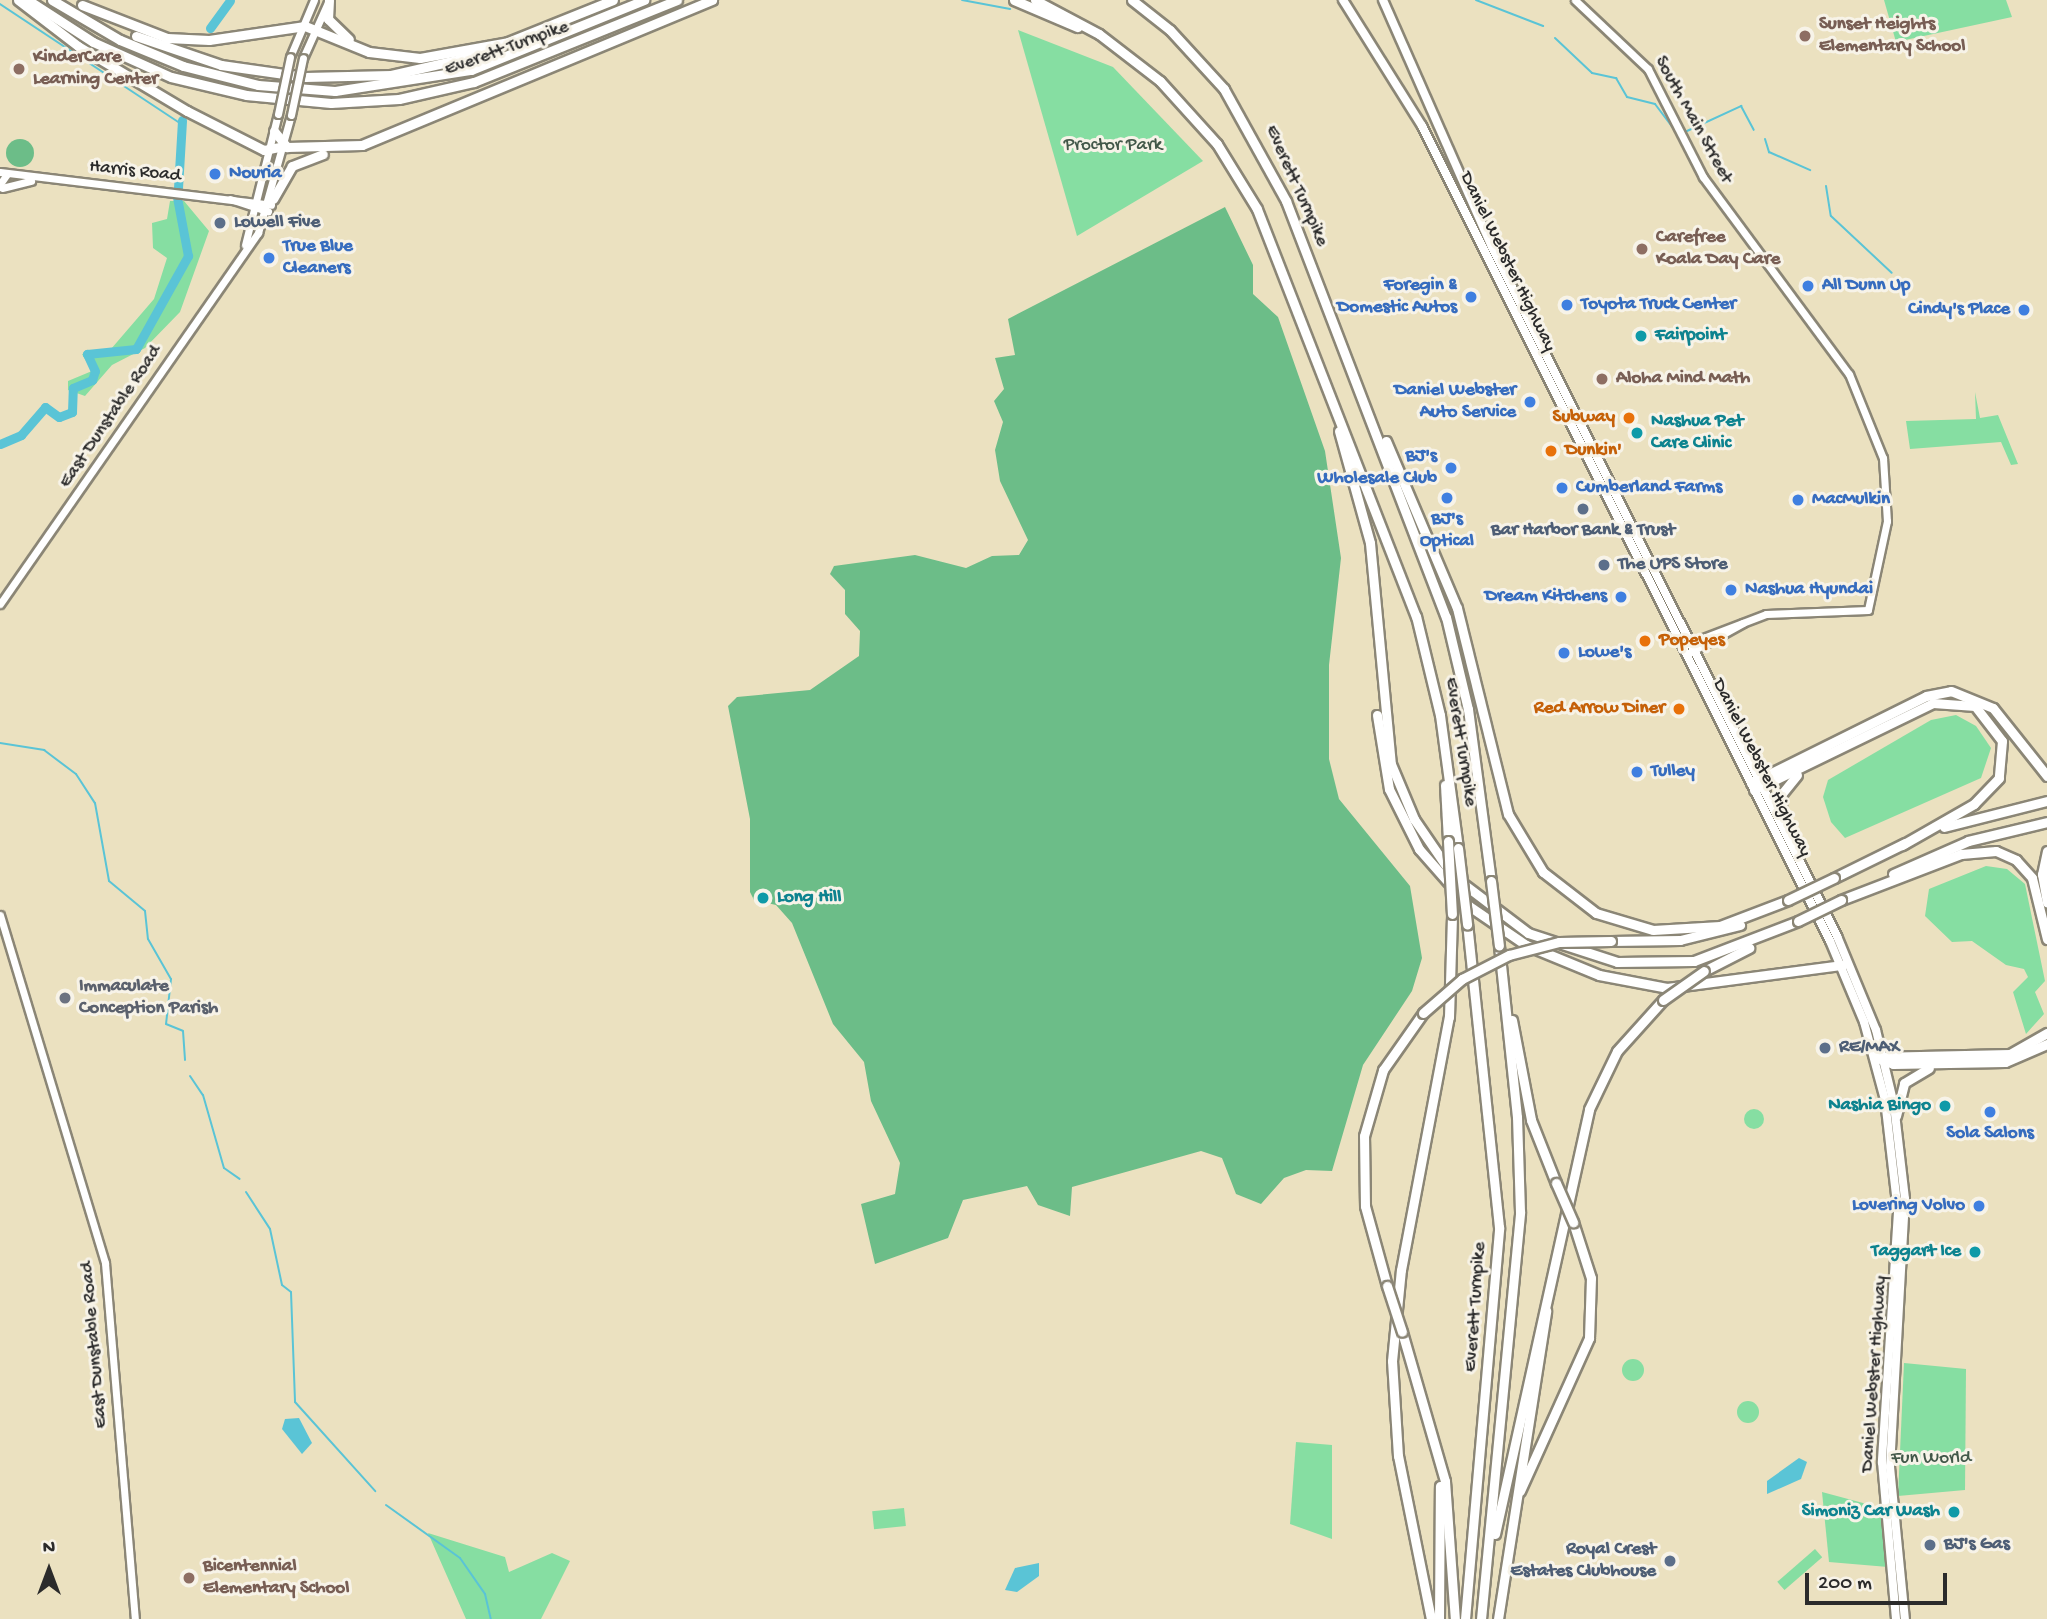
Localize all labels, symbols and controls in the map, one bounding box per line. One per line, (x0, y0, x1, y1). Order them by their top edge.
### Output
place label: Sunset Heights Elementary School (1819, 14, 1965, 58)
street label: Everett Turnpike (442, 16, 572, 82)
marker: Sunset Heights Elementary School (1797, 28, 1813, 44)
place label: KinderCare Learning Center (33, 47, 158, 91)
street label: South Main Street (1649, 52, 1737, 188)
marker: KinderCare Learning Center (11, 61, 27, 77)
street label: Everett Turnpike (1259, 122, 1333, 250)
park label: Proctor Park (1064, 135, 1162, 157)
street label: Harris Road (88, 156, 182, 188)
place label: Nouria (229, 163, 282, 185)
marker: Nouria (207, 166, 223, 182)
street label: Daniel Webster Highway (1454, 168, 1560, 356)
place label: Lowell Five (234, 212, 320, 234)
marker: Lowell Five (212, 215, 228, 231)
place label: Carefree Koala Day Care (1656, 227, 1780, 271)
place label: True Blue Cleaners (283, 236, 353, 280)
marker: Carefree Koala Day Care (1634, 241, 1650, 257)
marker: True Blue Cleaners (261, 250, 277, 266)
place label: Foregin & Domestic Autos (1337, 275, 1457, 319)
place label: All Dunn Up (1822, 275, 1910, 297)
marker: All Dunn Up (1800, 278, 1816, 294)
marker: Foregin & Domestic Autos (1463, 289, 1479, 305)
place label: Toyota Truck Center (1581, 294, 1736, 316)
marker: Toyota Truck Center (1559, 297, 1575, 313)
place label: Cindy's Place (1908, 299, 2010, 321)
marker: Cindy's Place (2016, 302, 2032, 318)
place label: Fairpoint (1655, 325, 1726, 347)
marker: Fairpoint (1633, 328, 1649, 344)
street label: East Dunstable Road (55, 341, 167, 493)
place label: Aloha Mind Math (1616, 368, 1750, 390)
marker: Aloha Mind Math (1594, 371, 1610, 387)
place label: Daniel Webster Auto Service (1394, 380, 1516, 424)
marker: Daniel Webster Auto Service (1522, 394, 1538, 410)
place label: Subway (1553, 407, 1615, 429)
marker: Subway (1621, 410, 1637, 426)
place label: Nashua Pet Care Clinic (1651, 411, 1743, 455)
marker: Nashua Pet Care Clinic (1629, 425, 1645, 441)
place label: Dunkin' (1565, 440, 1622, 462)
marker: Dunkin' (1543, 443, 1559, 459)
place label: BJ's Wholesale Club (1317, 446, 1437, 490)
marker: BJ's Wholesale Club (1443, 460, 1459, 476)
place label: Cumberland Farms (1576, 477, 1722, 499)
marker: Cumberland Farms (1554, 480, 1570, 496)
place label: MacMulkin (1812, 489, 1890, 511)
marker: BJ's Optical (1439, 490, 1455, 506)
marker: MacMulkin (1790, 492, 1806, 508)
marker: Bar Harbor Bank & Trust (1575, 501, 1591, 517)
place label: BJ's Optical (1420, 509, 1474, 553)
place label: Bar Harbor Bank & Trust (1491, 520, 1675, 542)
place label: The UPS Store (1618, 554, 1728, 576)
marker: The UPS Store (1596, 557, 1612, 573)
place label: Nashua Hyundai (1745, 579, 1873, 601)
marker: Nashua Hyundai (1723, 582, 1739, 598)
place label: Dream Kitchens (1485, 586, 1607, 608)
marker: Dream Kitchens (1613, 589, 1629, 605)
place label: Popeyes (1659, 630, 1725, 652)
marker: Popeyes (1637, 633, 1653, 649)
place label: Lowe's (1578, 642, 1631, 664)
marker: Lowe's (1556, 645, 1572, 661)
street label: Daniel Webster Highway (1706, 675, 1816, 861)
street label: Everett Turnpike (1439, 676, 1481, 808)
place label: Red Arrow Diner (1534, 698, 1665, 720)
marker: Red Arrow Diner (1671, 701, 1687, 717)
place label: Tulley (1651, 761, 1695, 783)
marker: Tulley (1629, 764, 1645, 780)
place label: Long Hill (777, 887, 841, 909)
marker: Long Hill (755, 890, 771, 906)
place label: Immaculate Conception Parish (79, 976, 218, 1020)
marker: Immaculate Conception Parish (57, 990, 73, 1006)
place label: RE/MAX (1839, 1037, 1900, 1059)
marker: RE/MAX (1817, 1040, 1833, 1056)
place label: Nashia Bingo (1828, 1095, 1931, 1117)
marker: Nashia Bingo (1937, 1098, 1953, 1114)
marker: Sola Salons (1982, 1104, 1998, 1120)
place label: Sola Salons (1946, 1123, 2034, 1145)
place label: Lovering Volvo (1852, 1195, 1965, 1217)
marker: Lovering Volvo (1971, 1198, 1987, 1214)
street label: Everett Turnpike (1460, 1241, 1492, 1373)
place label: Taggart Ice (1871, 1241, 1961, 1263)
marker: Taggart Ice (1967, 1244, 1983, 1260)
street label: East Dunstable Road (76, 1261, 114, 1429)
street label: Daniel Webster Highway (1857, 1275, 1893, 1473)
park label: Fun World (1891, 1448, 1971, 1470)
place label: Simoniz Car Wash (1802, 1501, 1940, 1523)
marker: Simoniz Car Wash (1946, 1504, 1962, 1520)
place label: BJ's Gas (1944, 1534, 2010, 1556)
north arrow (14, 1535, 84, 1605)
text: N (43, 1537, 55, 1560)
marker: BJ's Gas (1922, 1537, 1938, 1553)
place label: Royal Crest Estates Clubhouse (1511, 1539, 1656, 1583)
marker: Royal Crest Estates Clubhouse (1662, 1553, 1678, 1569)
place label: Bicentennial Elementary School (203, 1556, 349, 1600)
scale bar (1809, 1560, 1951, 1604)
marker: Bicentennial Elementary School (181, 1570, 197, 1586)
text: 200 m (1818, 1572, 1872, 1597)

